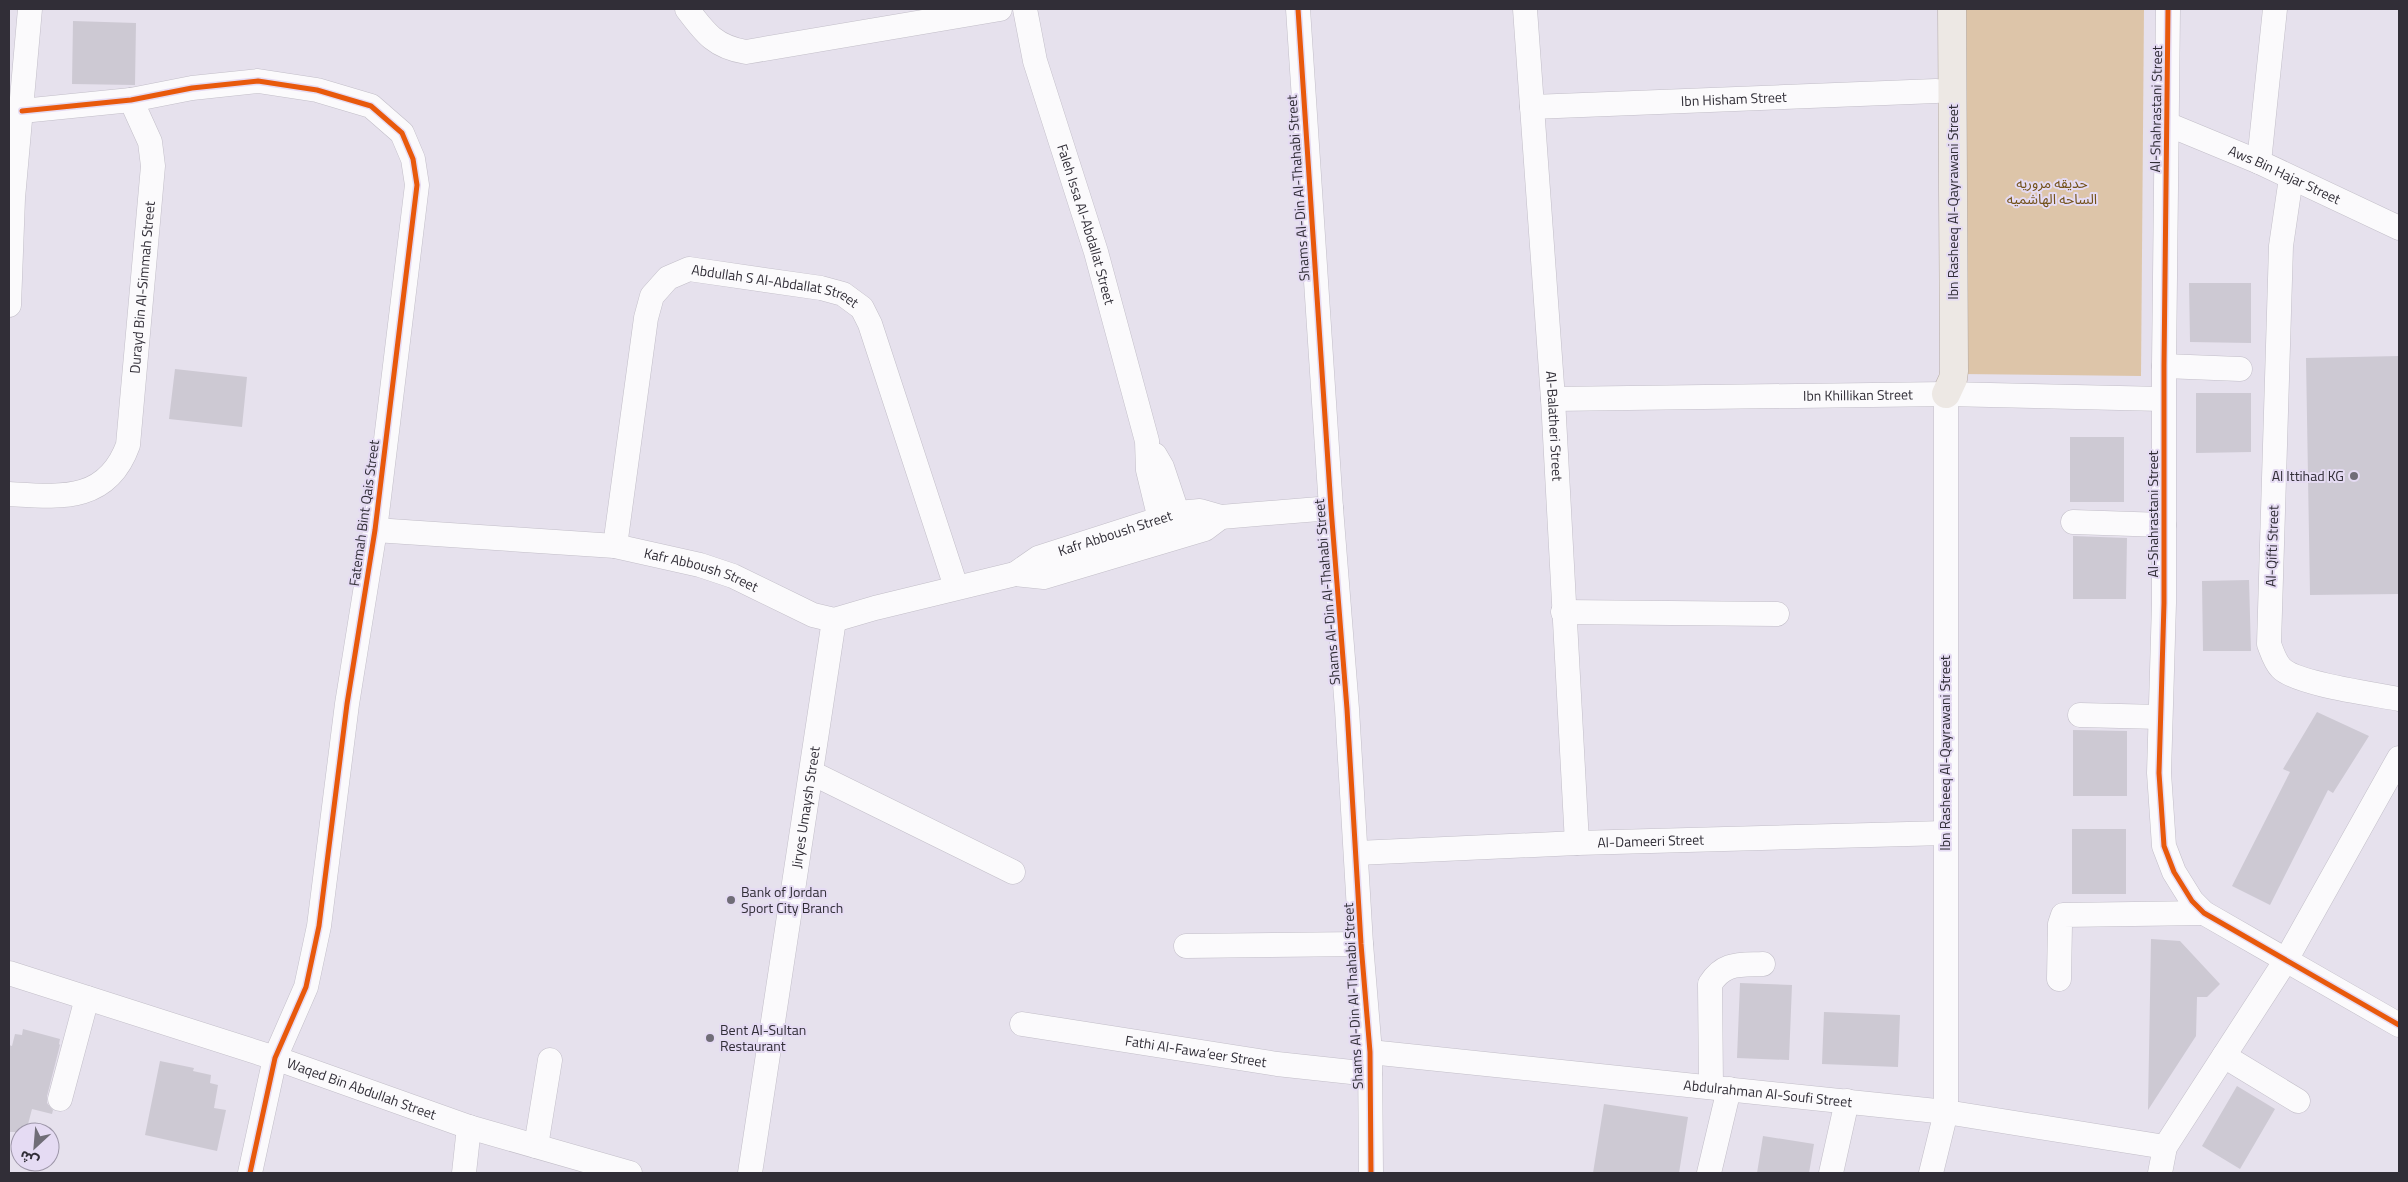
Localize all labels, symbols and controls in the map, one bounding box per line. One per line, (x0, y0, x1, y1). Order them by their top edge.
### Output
street label: Al-Shahrastani Street (2144, 45, 2167, 173)
street label: Ibn Hisham Street (1680, 86, 1787, 111)
street label: Shams Al-Din Al-Thahabi Street (1281, 94, 1314, 282)
street label: Ibn Rasheeq Al-Qayrawani Street (1942, 104, 1963, 300)
street label: Aws Bin Hajar Street (2225, 140, 2344, 209)
street label: Faleh Issa Al-Abdallat Street (1052, 141, 1121, 307)
park label: حديقه مروريه الساحه الهاشميه (2007, 172, 2097, 209)
street label: Durayd Bin Al-Simmah Street (123, 200, 160, 374)
street label: Abdullah S Al-Abdallat Street (690, 259, 864, 312)
street label: Al-Balatheri Street (1541, 370, 1568, 482)
street label: Ibn Khillikan Street (1803, 383, 1913, 406)
street label: Fatemah Bint Qais Street (343, 438, 384, 587)
street label: Al-Shahrastani Street (2142, 450, 2163, 578)
place label: Al Ittihad KG (2272, 465, 2344, 486)
marker: Al Ittihad KG (2348, 470, 2360, 482)
street label: Shams Al-Din Al-Thahabi Street (1308, 498, 1345, 686)
street label: Kafr Abboush Street (1055, 505, 1175, 561)
street label: Al-Qifti Street (2260, 505, 2283, 587)
street label: Kafr Abboush Street (642, 542, 762, 597)
street label: Ibn Rasheeq Al-Qayrawani Street (1934, 655, 1955, 851)
street label: Jiryes Umaysh Street (785, 745, 825, 869)
street label: Al-Dameeri Street (1597, 829, 1704, 852)
place label: Bank of Jordan Sport City Branch (741, 881, 843, 918)
marker: Bank of Jordan Sport City Branch (725, 894, 737, 906)
street label: Shams Al-Din Al-Thahabi Street (1337, 902, 1368, 1090)
place label: Bent Al-Sultan Restaurant (720, 1019, 806, 1056)
street label: Fathi Al-Fawa’eer Street (1124, 1029, 1268, 1072)
marker: Bent Al-Sultan Restaurant (704, 1032, 716, 1044)
street label: Waqed Bin Abdullah Street (284, 1052, 439, 1125)
street label: Abdulrahman Al-Soufi Street (1683, 1074, 1853, 1112)
north arrow (10, 1122, 60, 1172)
text: ش (16, 1145, 42, 1173)

